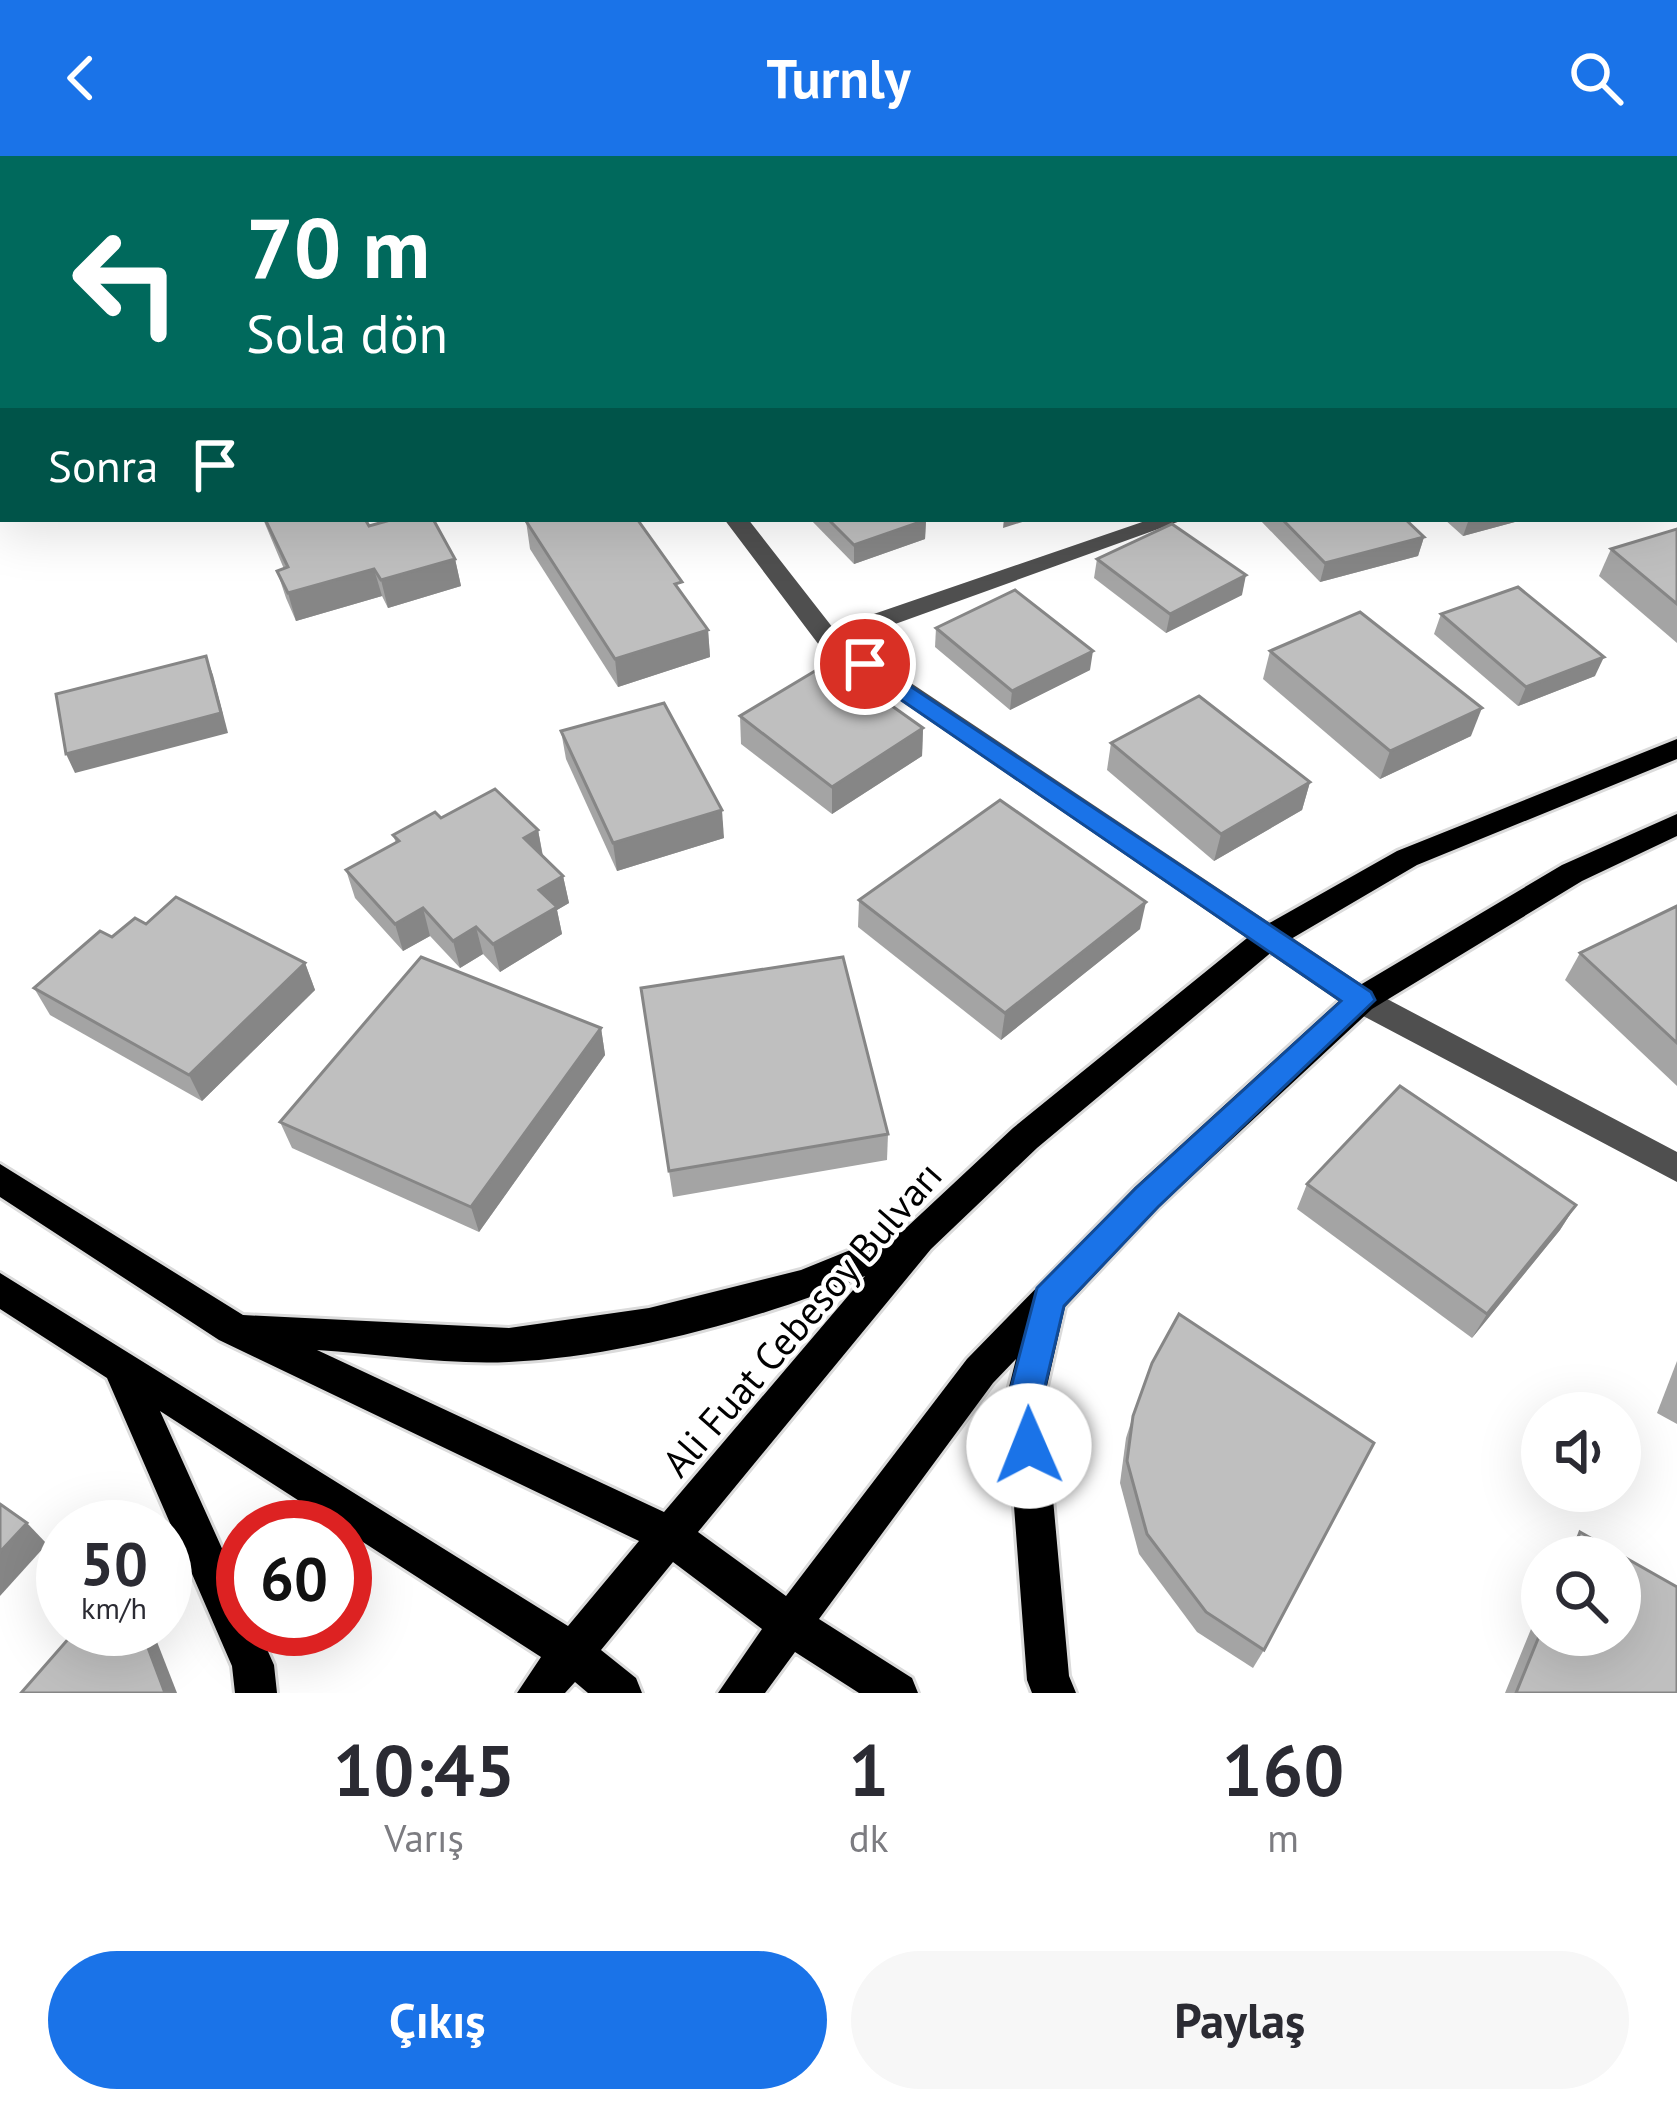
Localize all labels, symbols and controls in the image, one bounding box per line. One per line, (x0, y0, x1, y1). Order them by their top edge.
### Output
text: Turnly (766, 43, 911, 113)
icon: back (48, 45, 114, 111)
icon: search (1563, 45, 1629, 111)
text: 70 m (246, 192, 430, 301)
icon: left (48, 204, 204, 360)
text: Sola dön (246, 298, 448, 368)
icon: arrive (182, 432, 248, 498)
text: Sonra (48, 436, 158, 494)
pin (814, 613, 916, 715)
icon: arrive (832, 631, 898, 697)
street label: Ali Fuat Cebesoy Bulvarı (651, 1150, 953, 1487)
position arrow (966, 1383, 1092, 1509)
map controls (1521, 1392, 1641, 1656)
button: sound (1521, 1392, 1641, 1512)
speed limit sign: 60 (216, 1500, 372, 1656)
text: 50 (80, 1524, 148, 1602)
button: search (1521, 1536, 1641, 1656)
text: km/h (81, 1588, 147, 1627)
text: 10:45 (333, 1723, 515, 1816)
text: 1 (848, 1723, 889, 1816)
text: 160 (1222, 1723, 1344, 1816)
text: Varış (384, 1812, 464, 1863)
text: dk (849, 1812, 888, 1863)
text: m (1267, 1812, 1299, 1863)
button: Çıkış (48, 1951, 827, 2089)
button: Paylaş (851, 1951, 1629, 2089)

